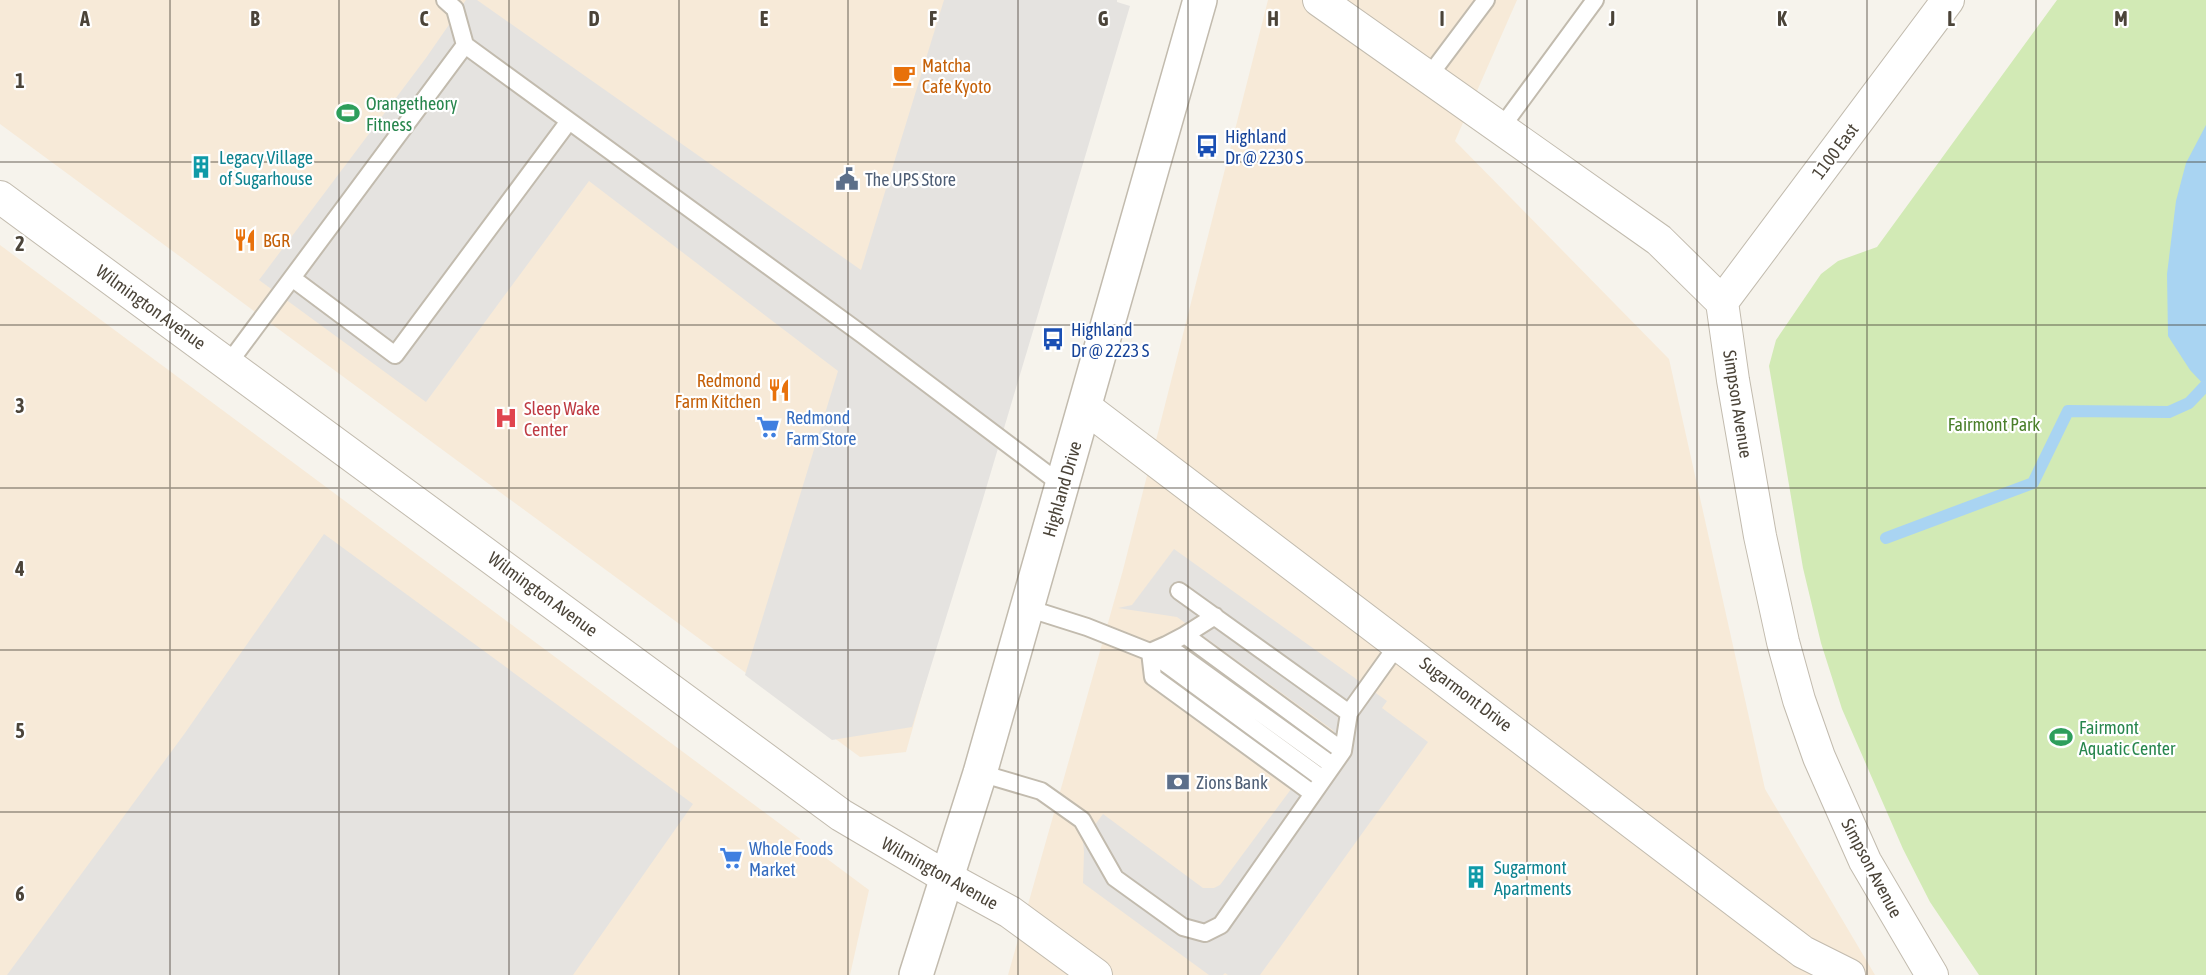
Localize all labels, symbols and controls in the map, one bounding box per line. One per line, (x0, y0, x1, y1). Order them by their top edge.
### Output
text: A (79, 7, 90, 30)
text: B (250, 7, 260, 30)
text: C (420, 7, 429, 30)
text: D (588, 7, 600, 30)
text: E (760, 7, 769, 30)
text: F (929, 7, 937, 30)
text: G (1098, 7, 1109, 30)
text: H (1267, 7, 1279, 30)
text: I (1439, 7, 1445, 30)
text: J (1608, 7, 1615, 30)
text: K (1777, 7, 1787, 30)
text: L (1947, 7, 1955, 30)
text: M (2114, 7, 2128, 30)
place label: Matcha Cafe Kyoto (922, 55, 992, 97)
cafe icon: Matcha Cafe Kyoto (891, 62, 917, 88)
text: 1 (15, 69, 25, 92)
place label: Orangetheory Fitness (366, 93, 457, 135)
sports icon: Orangetheory Fitness (335, 100, 361, 126)
street label: 1100 East (1807, 119, 1863, 183)
place label: Highland Dr @ 2230 S (1225, 126, 1304, 168)
bus stop icon: Highland Dr @ 2230 S (1194, 133, 1220, 159)
place label: Legacy Village of Sugarhouse (219, 147, 313, 189)
building icon: Legacy Village of Sugarhouse (188, 154, 214, 180)
public building icon: The UPS Store (834, 166, 860, 192)
place label: The UPS Store (865, 169, 956, 190)
restaurant icon: BGR (232, 227, 258, 253)
place label: BGR (263, 230, 290, 251)
text: 2 (15, 232, 25, 255)
street label: Wilmington Avenue (92, 260, 210, 354)
place label: Highland Dr @ 2223 S (1071, 319, 1150, 361)
bus stop icon: Highland Dr @ 2223 S (1040, 326, 1066, 352)
street label: Simpson Avenue (1719, 349, 1757, 459)
place label: Redmond Farm Kitchen (675, 370, 761, 412)
restaurant icon: Redmond Farm Kitchen (766, 377, 792, 403)
text: 3 (15, 394, 25, 417)
place label: Sleep Wake Center (524, 398, 600, 440)
hospital icon: Sleep Wake Center (493, 405, 519, 431)
place label: Redmond Farm Store (786, 407, 857, 449)
supermarket icon: Redmond Farm Store (755, 414, 781, 440)
park label: Fairmont Park (1948, 414, 2040, 435)
street label: Highland Drive (1038, 439, 1086, 539)
street label: Wilmington Avenue (484, 547, 602, 641)
text: 4 (14, 557, 25, 580)
street label: Sugarmont Drive (1416, 652, 1516, 736)
place label: Fairmont Aquatic Center (2079, 717, 2176, 759)
text: 5 (15, 719, 25, 742)
sports icon: Fairmont Aquatic Center (2048, 724, 2074, 750)
bank icon: Zions Bank (1165, 769, 1191, 795)
place label: Zions Bank (1196, 772, 1268, 793)
street label: Simpson Avenue (1837, 815, 1907, 921)
street label: Wilmington Avenue (878, 832, 1002, 914)
place label: Whole Foods Market (749, 838, 833, 880)
supermarket icon: Whole Foods Market (718, 845, 744, 871)
place label: Sugarmont Apartments (1494, 857, 1571, 899)
building icon: Sugarmont Apartments (1463, 864, 1489, 890)
text: 6 (15, 882, 25, 905)

